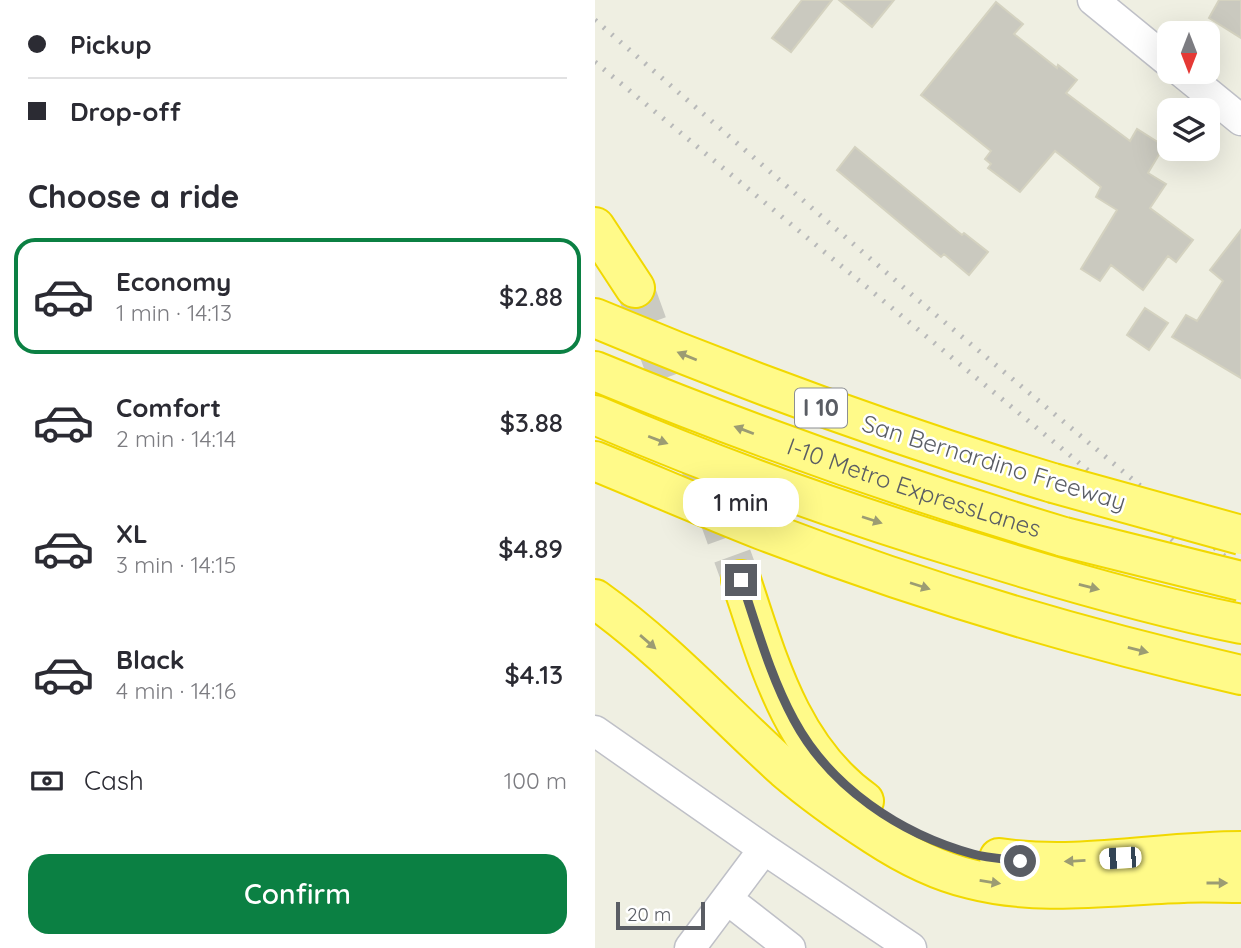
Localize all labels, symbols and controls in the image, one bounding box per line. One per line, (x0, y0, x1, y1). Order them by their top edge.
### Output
north arrow (1157, 21, 1220, 84)
map controls (1157, 21, 1220, 161)
text: Pickup (70, 28, 152, 61)
text: Drop-off (70, 95, 181, 128)
button: layers (1157, 98, 1220, 161)
text: Choose a ride (28, 176, 240, 216)
icon: car (32, 265, 95, 328)
text: Economy (116, 265, 231, 298)
text: $2.88 (499, 280, 563, 313)
text: 1 min · 14:13 (116, 298, 232, 327)
one-way arrow (677, 351, 698, 362)
road number: I 10 (795, 388, 847, 428)
icon: car (32, 391, 95, 454)
text: Comfort (116, 391, 221, 424)
text: $3.88 (500, 406, 563, 439)
street label: San Bernardino Freeway (859, 408, 1130, 516)
text: 2 min · 14:14 (116, 424, 236, 453)
one-way arrow (733, 425, 754, 436)
street label: I-10 Metro ExpressLanes (783, 431, 1045, 543)
one-way arrow (648, 435, 669, 446)
callout: 1 min (683, 478, 799, 528)
text: 1 min (713, 488, 769, 517)
one-way arrow (861, 515, 882, 526)
icon: car (32, 517, 95, 580)
text: XL (116, 517, 148, 550)
text: $4.89 (498, 532, 563, 565)
text: 3 min · 14:15 (116, 550, 236, 579)
route end (725, 564, 757, 596)
one-way arrow (909, 581, 930, 591)
one-way arrow (1078, 582, 1100, 593)
one-way arrow (639, 634, 657, 650)
icon: car (32, 643, 95, 706)
text: Black (116, 643, 185, 676)
one-way arrow (1127, 645, 1149, 656)
text: $4.13 (505, 658, 563, 691)
text: 4 min · 14:16 (116, 676, 236, 705)
icon: cash (28, 762, 66, 800)
text: Cash (84, 764, 144, 797)
text: 100 m (504, 766, 567, 795)
route start (1004, 845, 1036, 877)
car (1099, 846, 1142, 870)
button: Confirm (28, 854, 567, 934)
one-way arrow (1064, 855, 1086, 866)
one-way arrow (979, 877, 1001, 888)
one-way arrow (1206, 877, 1228, 889)
scale bar (616, 899, 705, 931)
text: 20 m (627, 902, 671, 926)

